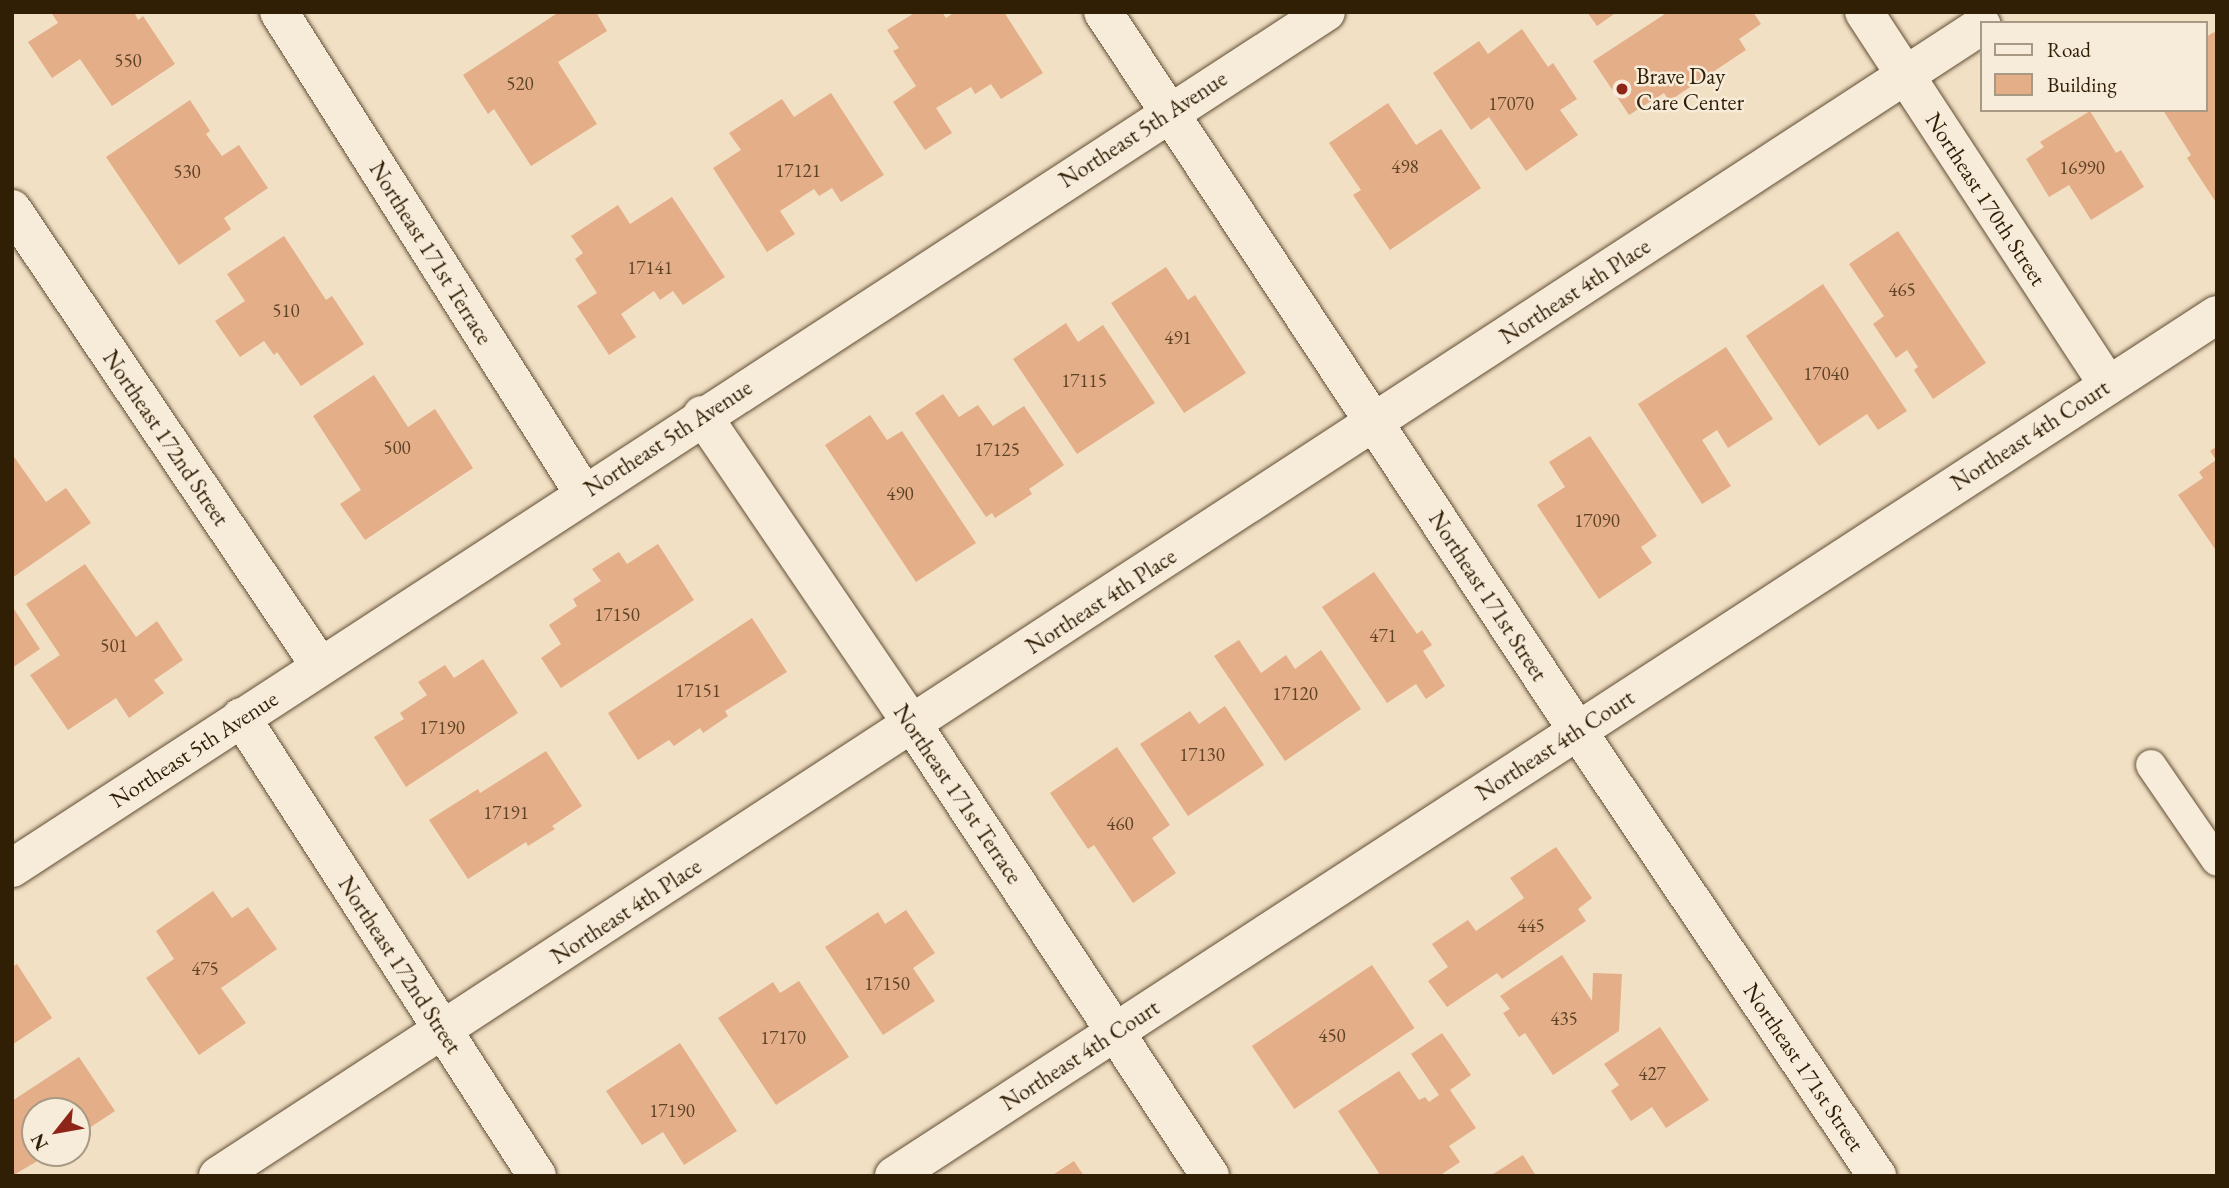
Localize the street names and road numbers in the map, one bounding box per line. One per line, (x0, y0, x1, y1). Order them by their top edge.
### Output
street label: Northeast 5th Avenue (1054, 64, 1232, 194)
street label: Northeast 170th Street (1920, 107, 2052, 291)
street label: Northeast 171st Terrace (364, 156, 498, 350)
street label: Northeast 4th Place (1495, 232, 1655, 350)
street label: Northeast 172nd Street (97, 345, 235, 531)
street label: Northeast 5th Avenue (579, 373, 757, 503)
street label: Northeast 4th Court (1946, 374, 2114, 496)
street label: Northeast 171st Street (1423, 506, 1553, 686)
street label: Northeast 4th Place (1021, 542, 1181, 660)
street label: Northeast 5th Avenue (105, 684, 283, 814)
street label: Northeast 4th Court (1471, 684, 1639, 806)
street label: Northeast 171st Terrace (888, 699, 1028, 889)
street label: Northeast 4th Place (546, 852, 706, 970)
street label: Northeast 172nd Street (332, 871, 468, 1059)
street label: Northeast 171st Street (1738, 978, 1870, 1156)
street label: Northeast 4th Court (996, 994, 1164, 1116)

